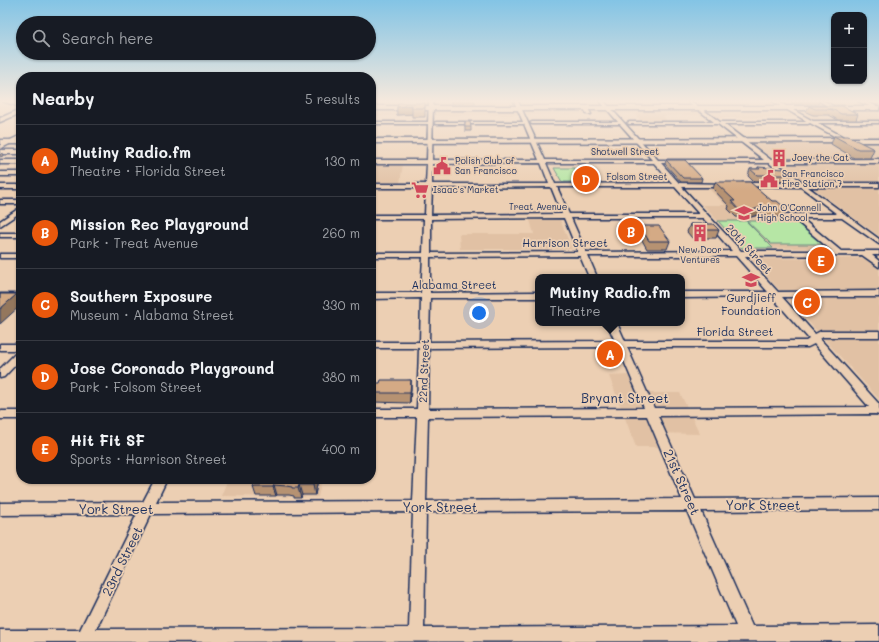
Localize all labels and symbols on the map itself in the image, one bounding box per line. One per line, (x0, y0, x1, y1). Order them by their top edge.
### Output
street label: Shotwell Street (591, 146, 659, 157)
building icon: Joey the Cat (769, 148, 789, 168)
place label: Joey the Cat (792, 152, 849, 163)
place label: Polish Club of San Francisco (455, 155, 517, 176)
public building icon: Polish Club of San Francisco (432, 156, 452, 176)
pin: D (573, 164, 599, 194)
place label: San Francisco Fire Station 7 (782, 168, 844, 189)
public building icon: San Francisco Fire Station 7 (759, 169, 779, 189)
street label: Folsom Street (606, 171, 668, 182)
supermarket icon: Isaac's Market (410, 180, 430, 200)
place label: Isaac's Market (433, 184, 499, 195)
street label: Treat Avenue (509, 201, 567, 212)
place label: John O'Connell High School (757, 202, 821, 223)
school or university icon: John O'Connell High School (734, 203, 754, 223)
pin: B (618, 216, 644, 246)
street label: 20th Street (723, 220, 776, 277)
building icon: New Door Ventures (690, 223, 710, 243)
street label: Harrison Street (522, 235, 608, 250)
place label: New Door Ventures (678, 244, 722, 265)
pin: E (808, 245, 834, 275)
school or university icon: Gurdjieff Foundation (741, 270, 761, 290)
street label: Alabama Street (411, 277, 497, 292)
pin: C (794, 287, 820, 317)
place label: Gurdjieff Foundation (721, 290, 781, 318)
your location (469, 303, 489, 323)
street label: Florida Street (697, 324, 773, 339)
street label: 22nd Street (415, 339, 432, 403)
pin: A (597, 339, 623, 369)
street label: Bryant Street (581, 389, 669, 406)
street label: 21st Street (660, 446, 705, 518)
street label: York Street (725, 496, 801, 513)
street label: York Street (402, 498, 478, 515)
street label: York Street (78, 500, 154, 517)
street label: 23rd Street (97, 523, 146, 598)

